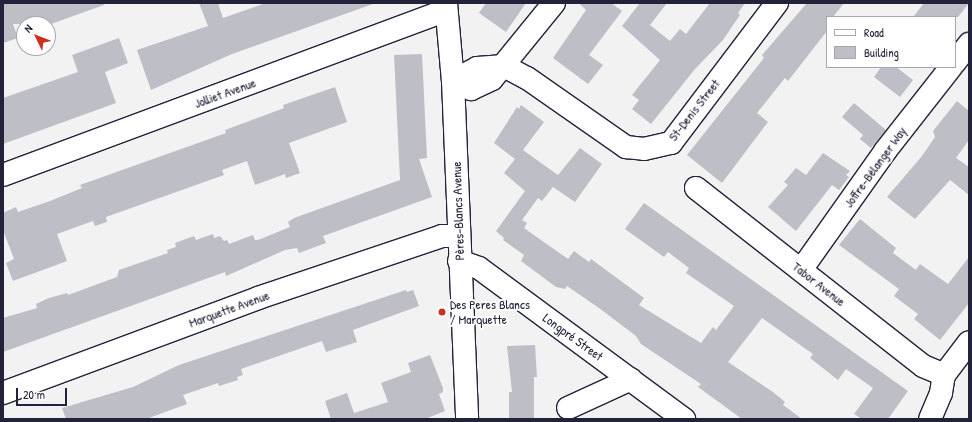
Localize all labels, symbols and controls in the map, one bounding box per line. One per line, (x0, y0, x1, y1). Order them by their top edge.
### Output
north arrow (16, 16, 56, 56)
legend (826, 16, 956, 68)
text: N (21, 22, 35, 35)
text: Road (864, 24, 884, 41)
text: Building (864, 44, 899, 61)
street label: Jolliet Avenue (192, 75, 258, 111)
street label: St-Denis Street (665, 76, 723, 144)
street label: Joffre-Bélanger Way (840, 124, 910, 210)
street label: Pères-Blancs Avenue (448, 161, 468, 261)
street label: Tabor Avenue (789, 259, 849, 309)
street label: Marquette Avenue (187, 287, 271, 331)
place label: Des Peres Blancs / Marquette (450, 297, 530, 328)
marker: Des Peres Blancs / Marquette (437, 307, 447, 317)
street label: Longpré Street (540, 310, 606, 364)
scale bar (18, 380, 69, 406)
text: 20 m (23, 386, 45, 403)

